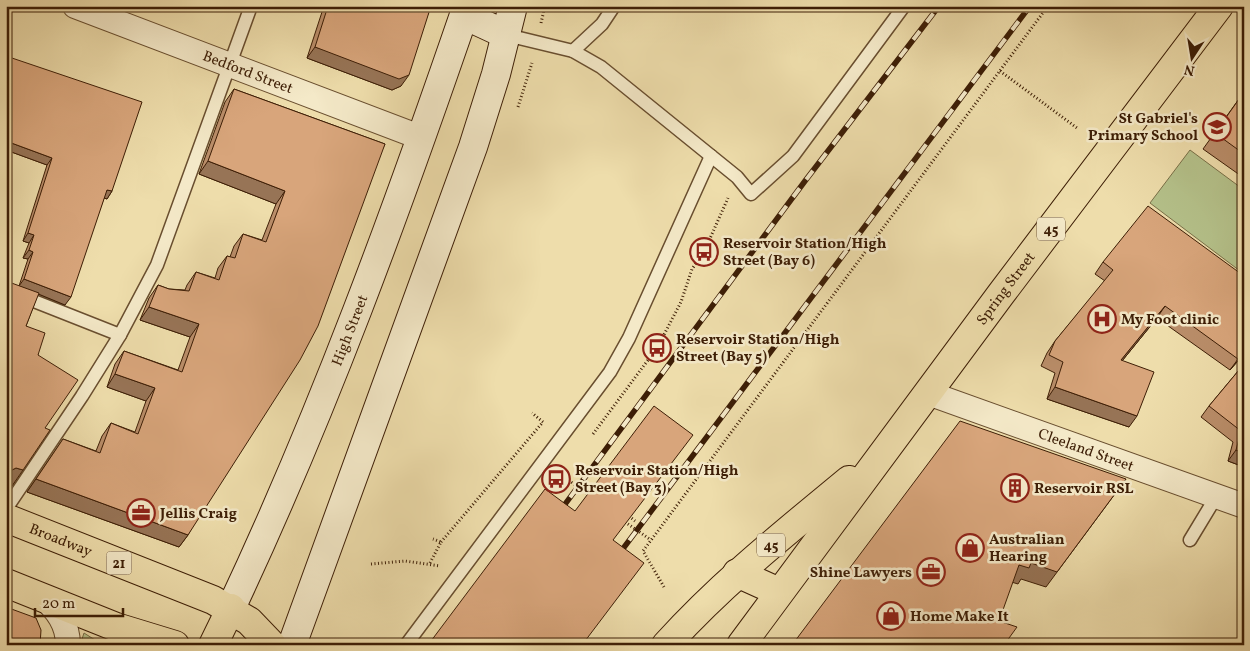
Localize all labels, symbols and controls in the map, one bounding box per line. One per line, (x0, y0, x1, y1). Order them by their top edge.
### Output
north arrow (1168, 32, 1218, 82)
street label: Bedford Street (199, 46, 296, 100)
text: N (1183, 59, 1197, 80)
place label: St Gabriel's Primary School (1088, 109, 1198, 147)
school or university icon: St Gabriel's Primary School (1202, 112, 1232, 142)
road number: 45 (1037, 218, 1065, 240)
place label: Reservoir Station/High Street (Bay 6) (723, 234, 887, 272)
bus stop icon: Reservoir Station/High Street (Bay 6) (689, 237, 719, 267)
street label: Spring Street (972, 248, 1041, 330)
street label: High Street (327, 292, 374, 370)
hospital icon: My Foot clinic (1087, 304, 1117, 334)
place label: My Foot clinic (1121, 310, 1219, 331)
place label: Reservoir Station/High Street (Bay 5) (676, 330, 840, 368)
bus stop icon: Reservoir Station/High Street (Bay 5) (642, 333, 672, 363)
street label: Cleeland Street (1035, 424, 1136, 478)
place label: Reservoir Station/High Street (Bay 3) (575, 461, 739, 499)
bus stop icon: Reservoir Station/High Street (Bay 3) (541, 464, 571, 494)
building icon: Reservoir RSL (1000, 473, 1030, 503)
place label: Reservoir RSL (1034, 479, 1134, 500)
office icon: Jellis Craig (126, 498, 156, 528)
place label: Jellis Craig (159, 504, 237, 525)
street label: Broadway (26, 519, 95, 563)
place label: Australian Hearing (989, 530, 1065, 568)
shop icon: Australian Hearing (955, 533, 985, 563)
road number: 45 (757, 534, 785, 556)
road number: 21 (106, 552, 132, 574)
office icon: Shine Lawyers (916, 557, 946, 587)
place label: Shine Lawyers (810, 563, 912, 584)
scale bar (35, 586, 122, 618)
text: 20 m (42, 594, 75, 615)
shop icon: Home Make It (876, 601, 906, 631)
place label: Home Make It (910, 607, 1009, 628)

